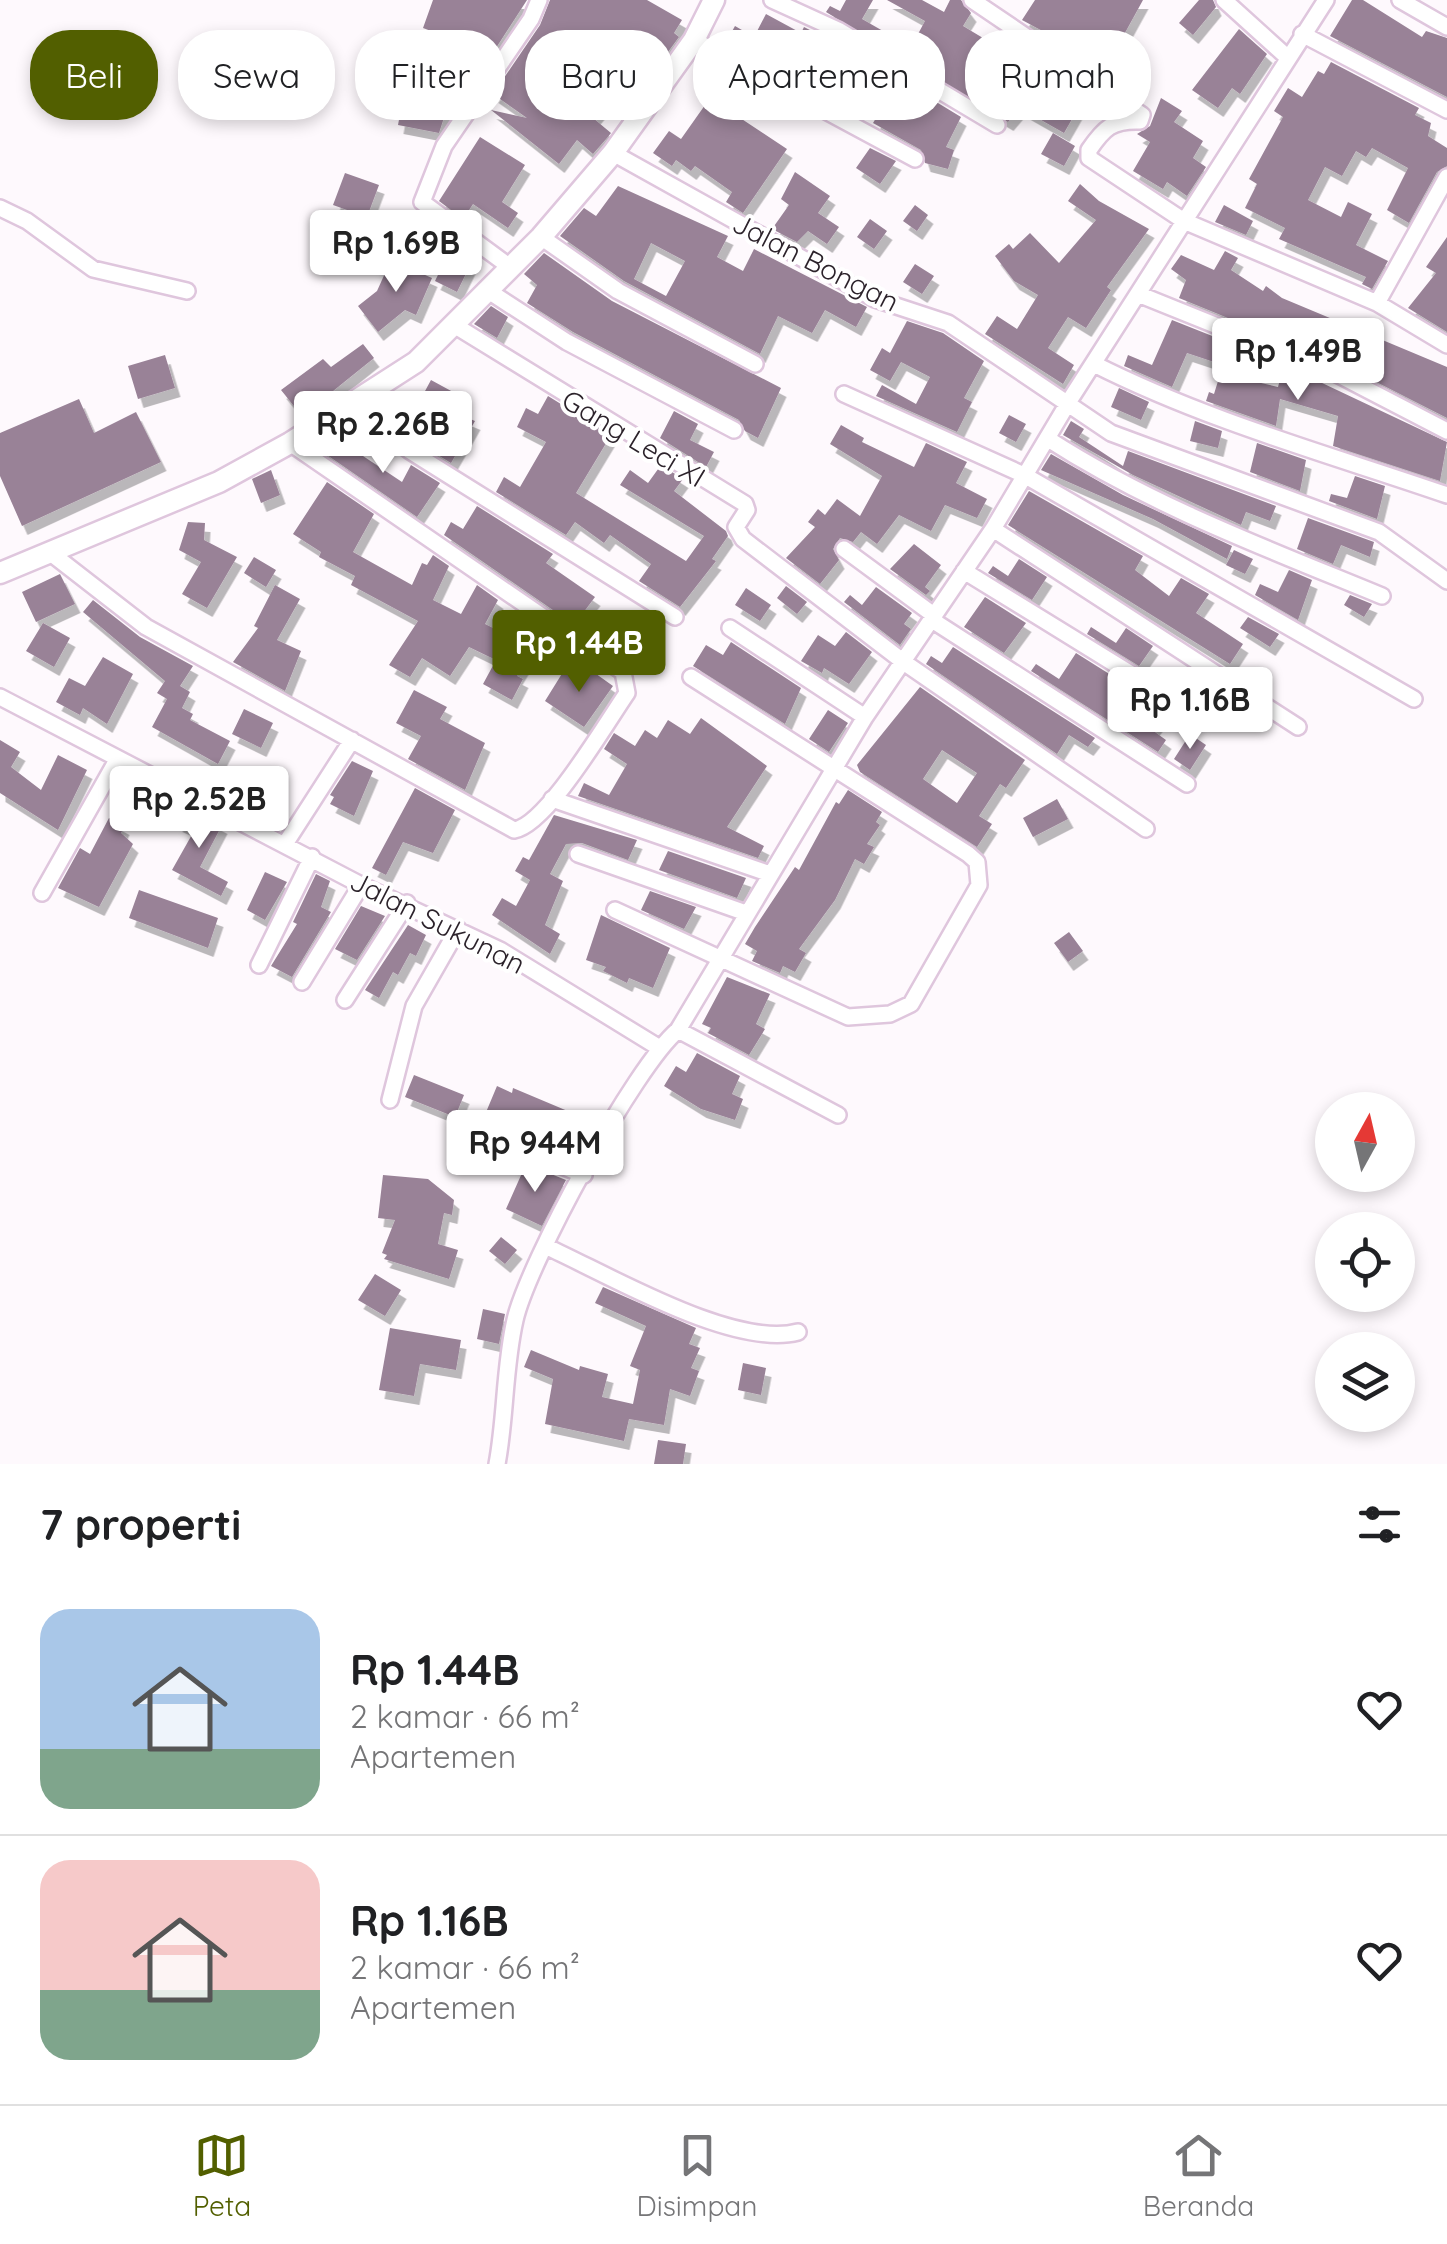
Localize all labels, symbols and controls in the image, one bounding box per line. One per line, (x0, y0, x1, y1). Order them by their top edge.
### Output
chip: Beli (30, 30, 158, 120)
chip: Sewa (178, 30, 335, 120)
chip: Filter (355, 30, 505, 120)
chip: Baru (525, 30, 673, 120)
chip: Apartemen (693, 30, 945, 120)
chip: Rumah (965, 30, 1151, 120)
street label: Jalan Bongan (727, 205, 905, 319)
pin: Rp 1.69B (293, 210, 499, 295)
text: Rp 1.69B (332, 222, 460, 262)
pin: Rp 1.49B (1195, 318, 1401, 403)
text: Rp 1.49B (1234, 330, 1362, 370)
street label: Gang Leci XI (556, 382, 712, 494)
pin: Rp 2.26B (280, 391, 486, 476)
text: Rp 2.26B (316, 403, 450, 443)
pin: Rp 1.44B (476, 610, 682, 695)
text: Rp 1.44B (514, 622, 644, 662)
pin: Rp 1.16B (1087, 667, 1293, 752)
text: Rp 1.16B (1130, 679, 1250, 719)
pin: Rp 2.52B (96, 766, 302, 851)
text: Rp 2.52B (132, 778, 266, 818)
street label: Jalan Sukunan (345, 863, 531, 981)
north arrow (1315, 1092, 1415, 1192)
map controls (1315, 1092, 1415, 1432)
pin: Rp 944M (443, 1110, 627, 1195)
text: Rp 944M (468, 1122, 602, 1162)
button: locate (1315, 1212, 1415, 1312)
button: layers (1315, 1332, 1415, 1432)
icon: filters (1352, 1497, 1407, 1552)
text: 7 properti (40, 1498, 241, 1551)
text: Rp 1.44B (350, 1643, 519, 1696)
icon: home (120, 1649, 240, 1769)
icon: heart (1352, 1682, 1407, 1737)
text: 2 kamar · 66 m² (350, 1696, 580, 1736)
text: Apartemen (350, 1736, 516, 1776)
text: Rp 1.16B (350, 1894, 509, 1947)
icon: home (120, 1900, 240, 2020)
icon: heart (1352, 1933, 1407, 1988)
text: 2 kamar · 66 m² (350, 1947, 580, 1987)
text: Apartemen (350, 1987, 516, 2027)
tab: Peta (193, 2128, 251, 2223)
tab: Disimpan (637, 2128, 758, 2223)
tab: Beranda (1143, 2128, 1254, 2223)

